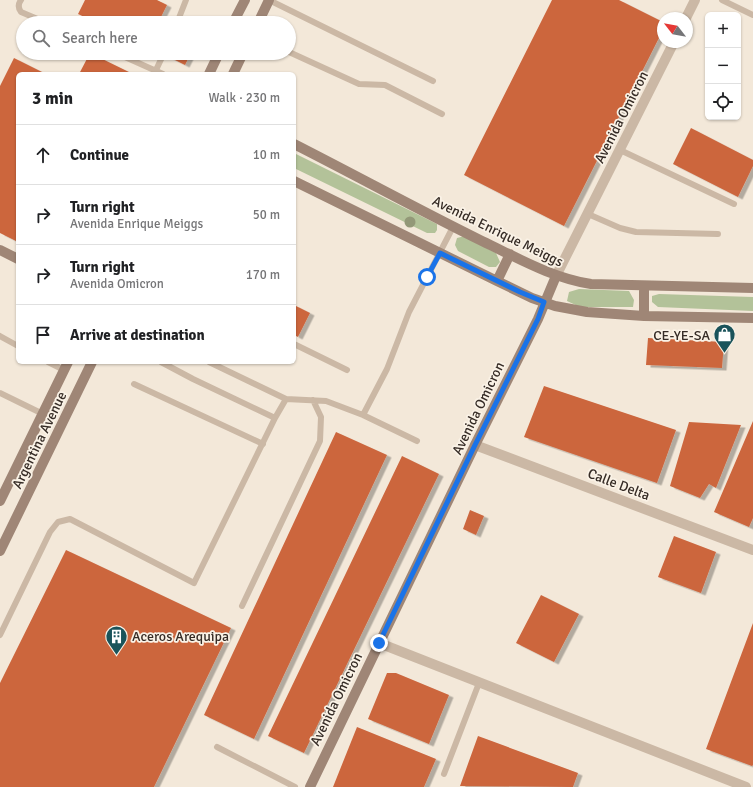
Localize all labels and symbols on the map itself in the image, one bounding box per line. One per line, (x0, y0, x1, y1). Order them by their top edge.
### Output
north arrow (657, 12, 693, 48)
street label: Avenida Omicron (591, 68, 652, 166)
street label: Avenida Enrique Meiggs (430, 192, 566, 271)
route start (418, 268, 436, 286)
shop icon: CE-YE-SA (712, 322, 738, 355)
place label: CE-YE-SA (653, 327, 710, 344)
street label: Avenida Omicron (449, 359, 508, 457)
street label: Argentina Avenue (9, 389, 70, 492)
street label: Calle Delta (585, 465, 652, 504)
building icon: Aceros Arequipa (103, 623, 129, 656)
place label: Aceros Arequipa (132, 628, 229, 645)
route end (370, 634, 388, 652)
street label: Avenida Omicron (307, 650, 366, 748)

